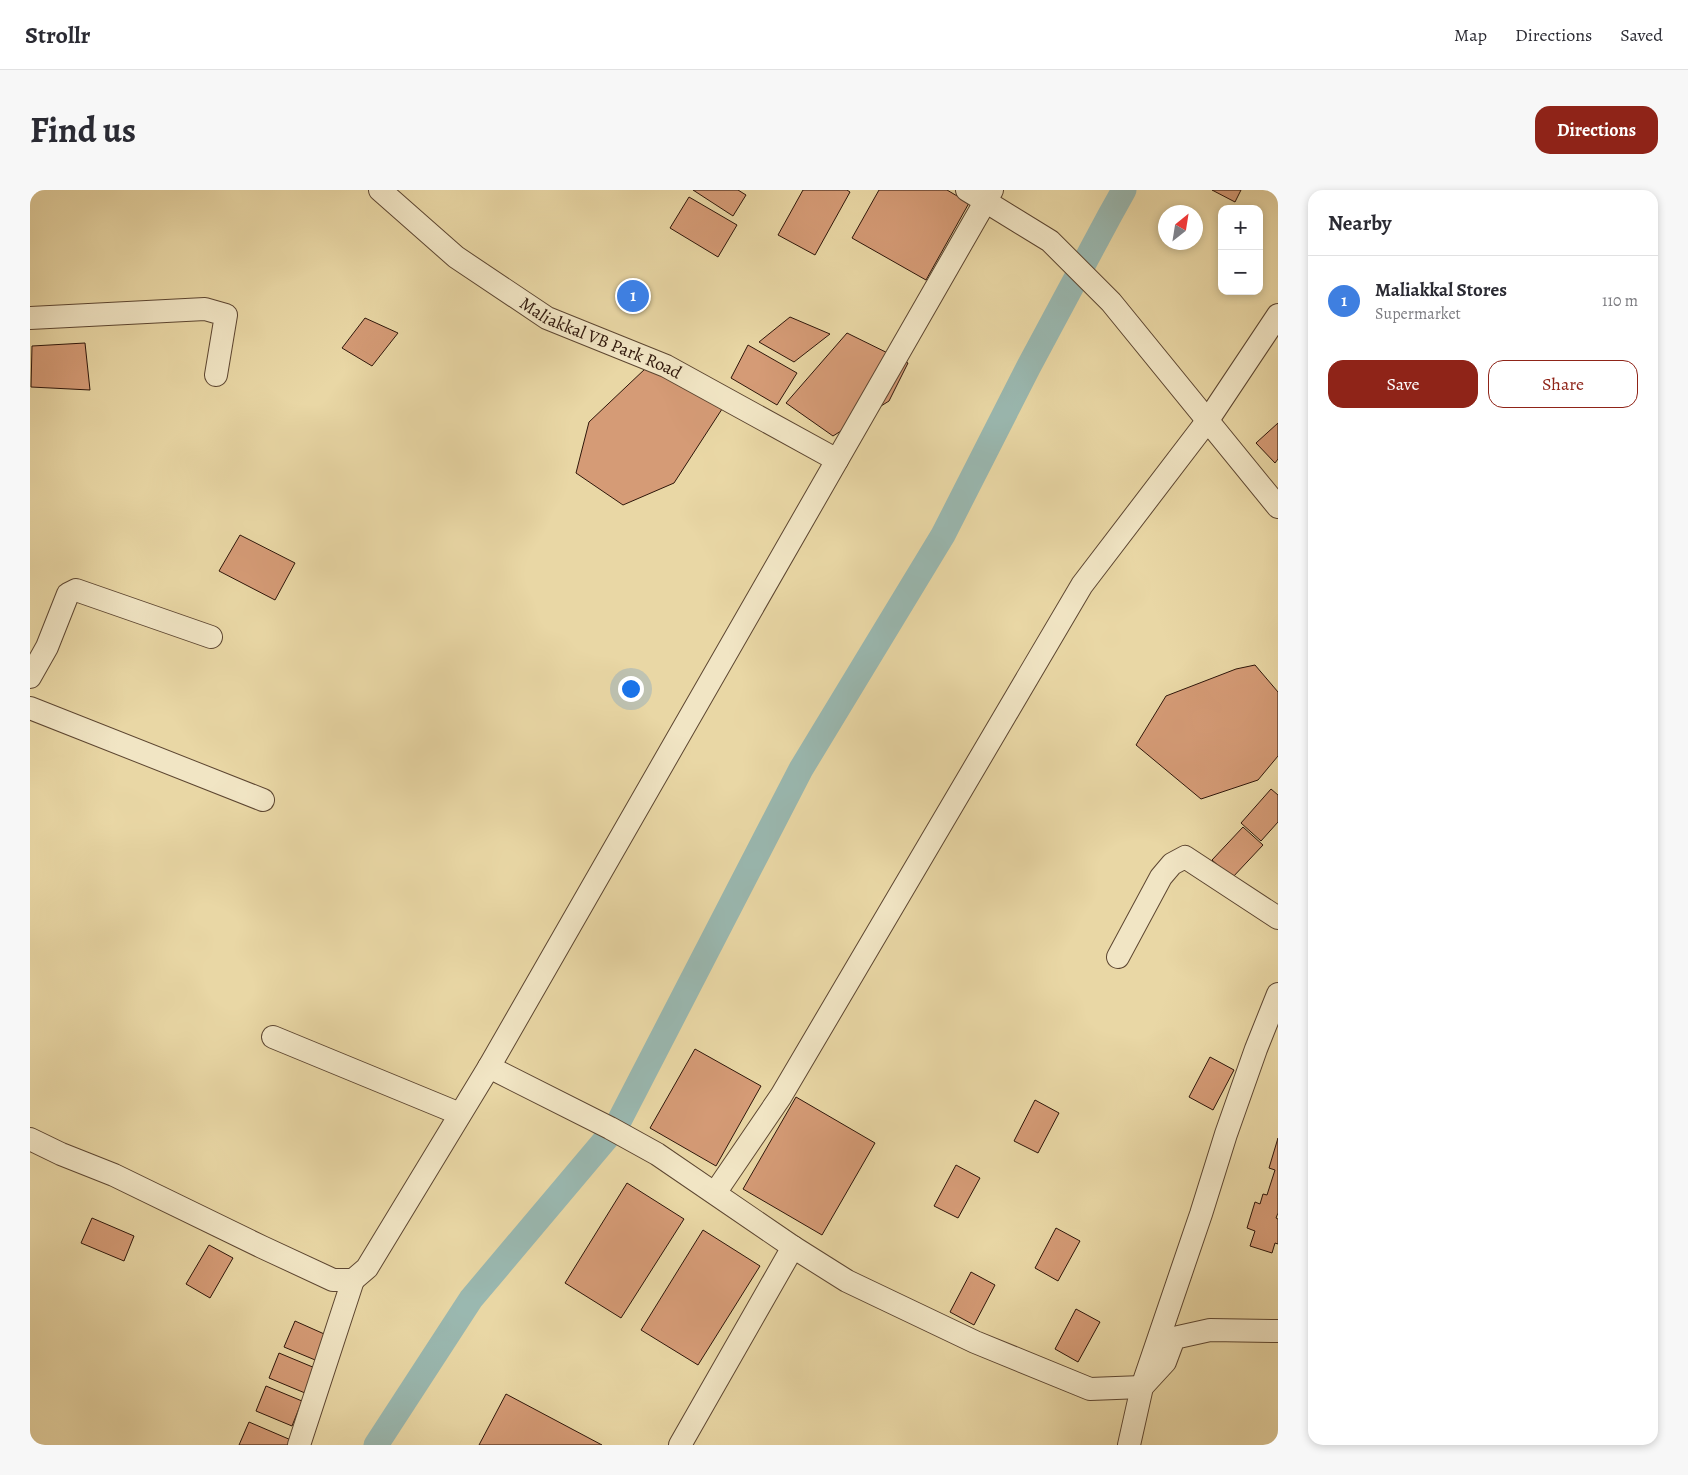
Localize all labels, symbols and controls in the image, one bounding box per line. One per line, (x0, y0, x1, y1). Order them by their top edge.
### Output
text: Strollr (25, 19, 90, 51)
text: Map (1454, 23, 1487, 47)
text: Directions (1515, 23, 1592, 47)
text: Saved (1620, 23, 1663, 47)
text: Find us (30, 106, 136, 154)
button: Directions (1535, 106, 1658, 154)
north arrow (1158, 205, 1203, 250)
map controls (1218, 205, 1263, 295)
button: + (1218, 205, 1263, 250)
text: Nearby (1328, 209, 1391, 237)
button: − (1218, 250, 1263, 295)
pin: 1 (617, 277, 649, 315)
text: Maliakkal Stores (1375, 277, 1507, 303)
text: 1 (1341, 290, 1347, 312)
text: 110 m (1602, 290, 1638, 312)
street label: Maliakkal VB Park Road (515, 291, 687, 385)
text: Supermarket (1375, 303, 1461, 325)
button: Save (1328, 360, 1478, 408)
button: Share (1488, 360, 1638, 408)
your location (618, 676, 644, 702)

